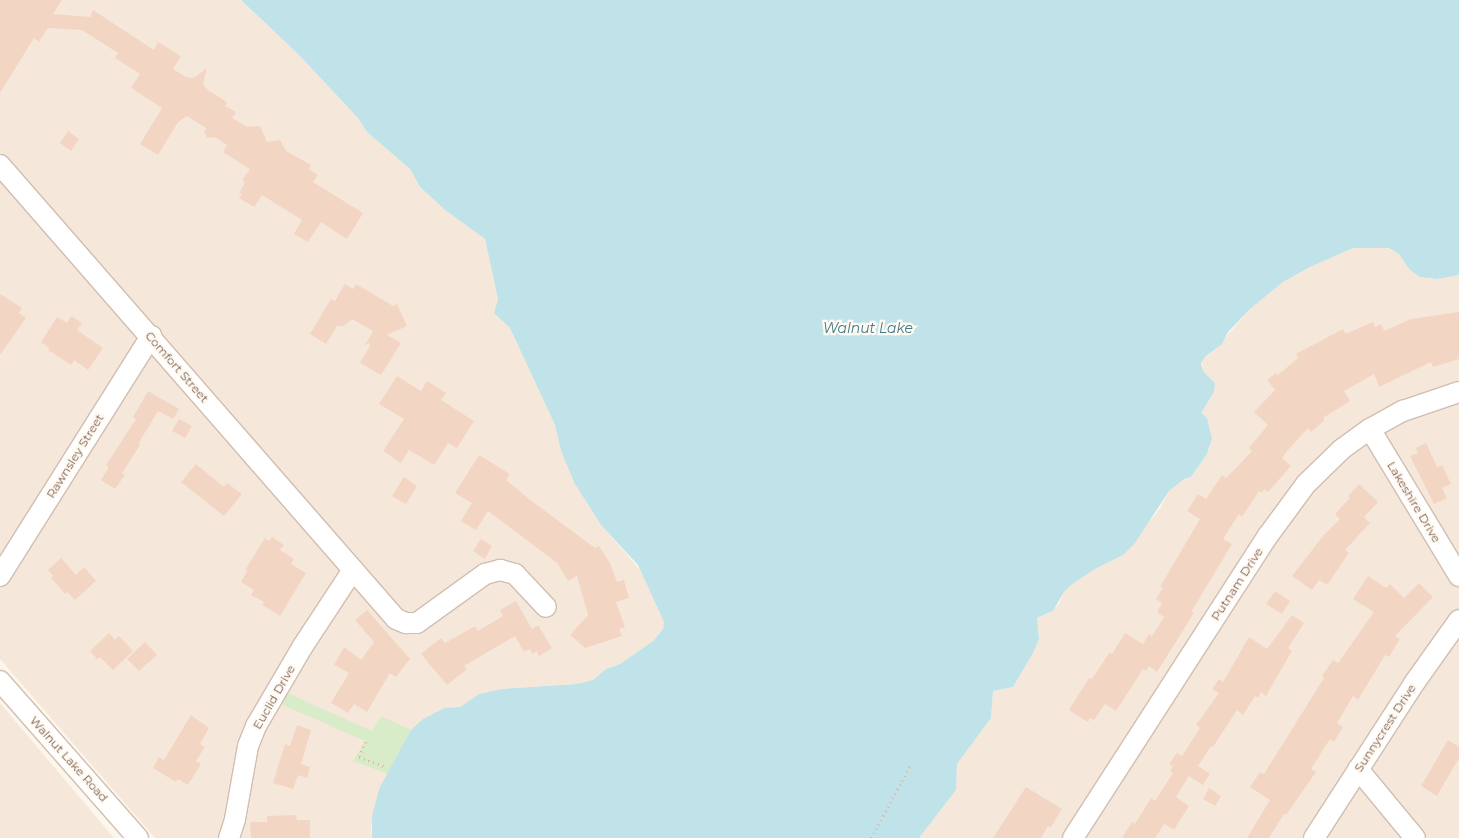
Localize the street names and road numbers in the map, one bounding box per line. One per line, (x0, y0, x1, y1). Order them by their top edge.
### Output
street label: Comfort Street (142, 329, 212, 405)
street label: Rawnsley Street (43, 411, 107, 501)
street label: Lakeshire Drive (1384, 459, 1444, 545)
street label: Putnam Drive (1208, 545, 1266, 623)
street label: Euclid Drive (250, 662, 298, 732)
street label: Sunnycrest Drive (1351, 681, 1419, 775)
street label: Walnut Lake Road (27, 713, 111, 805)

